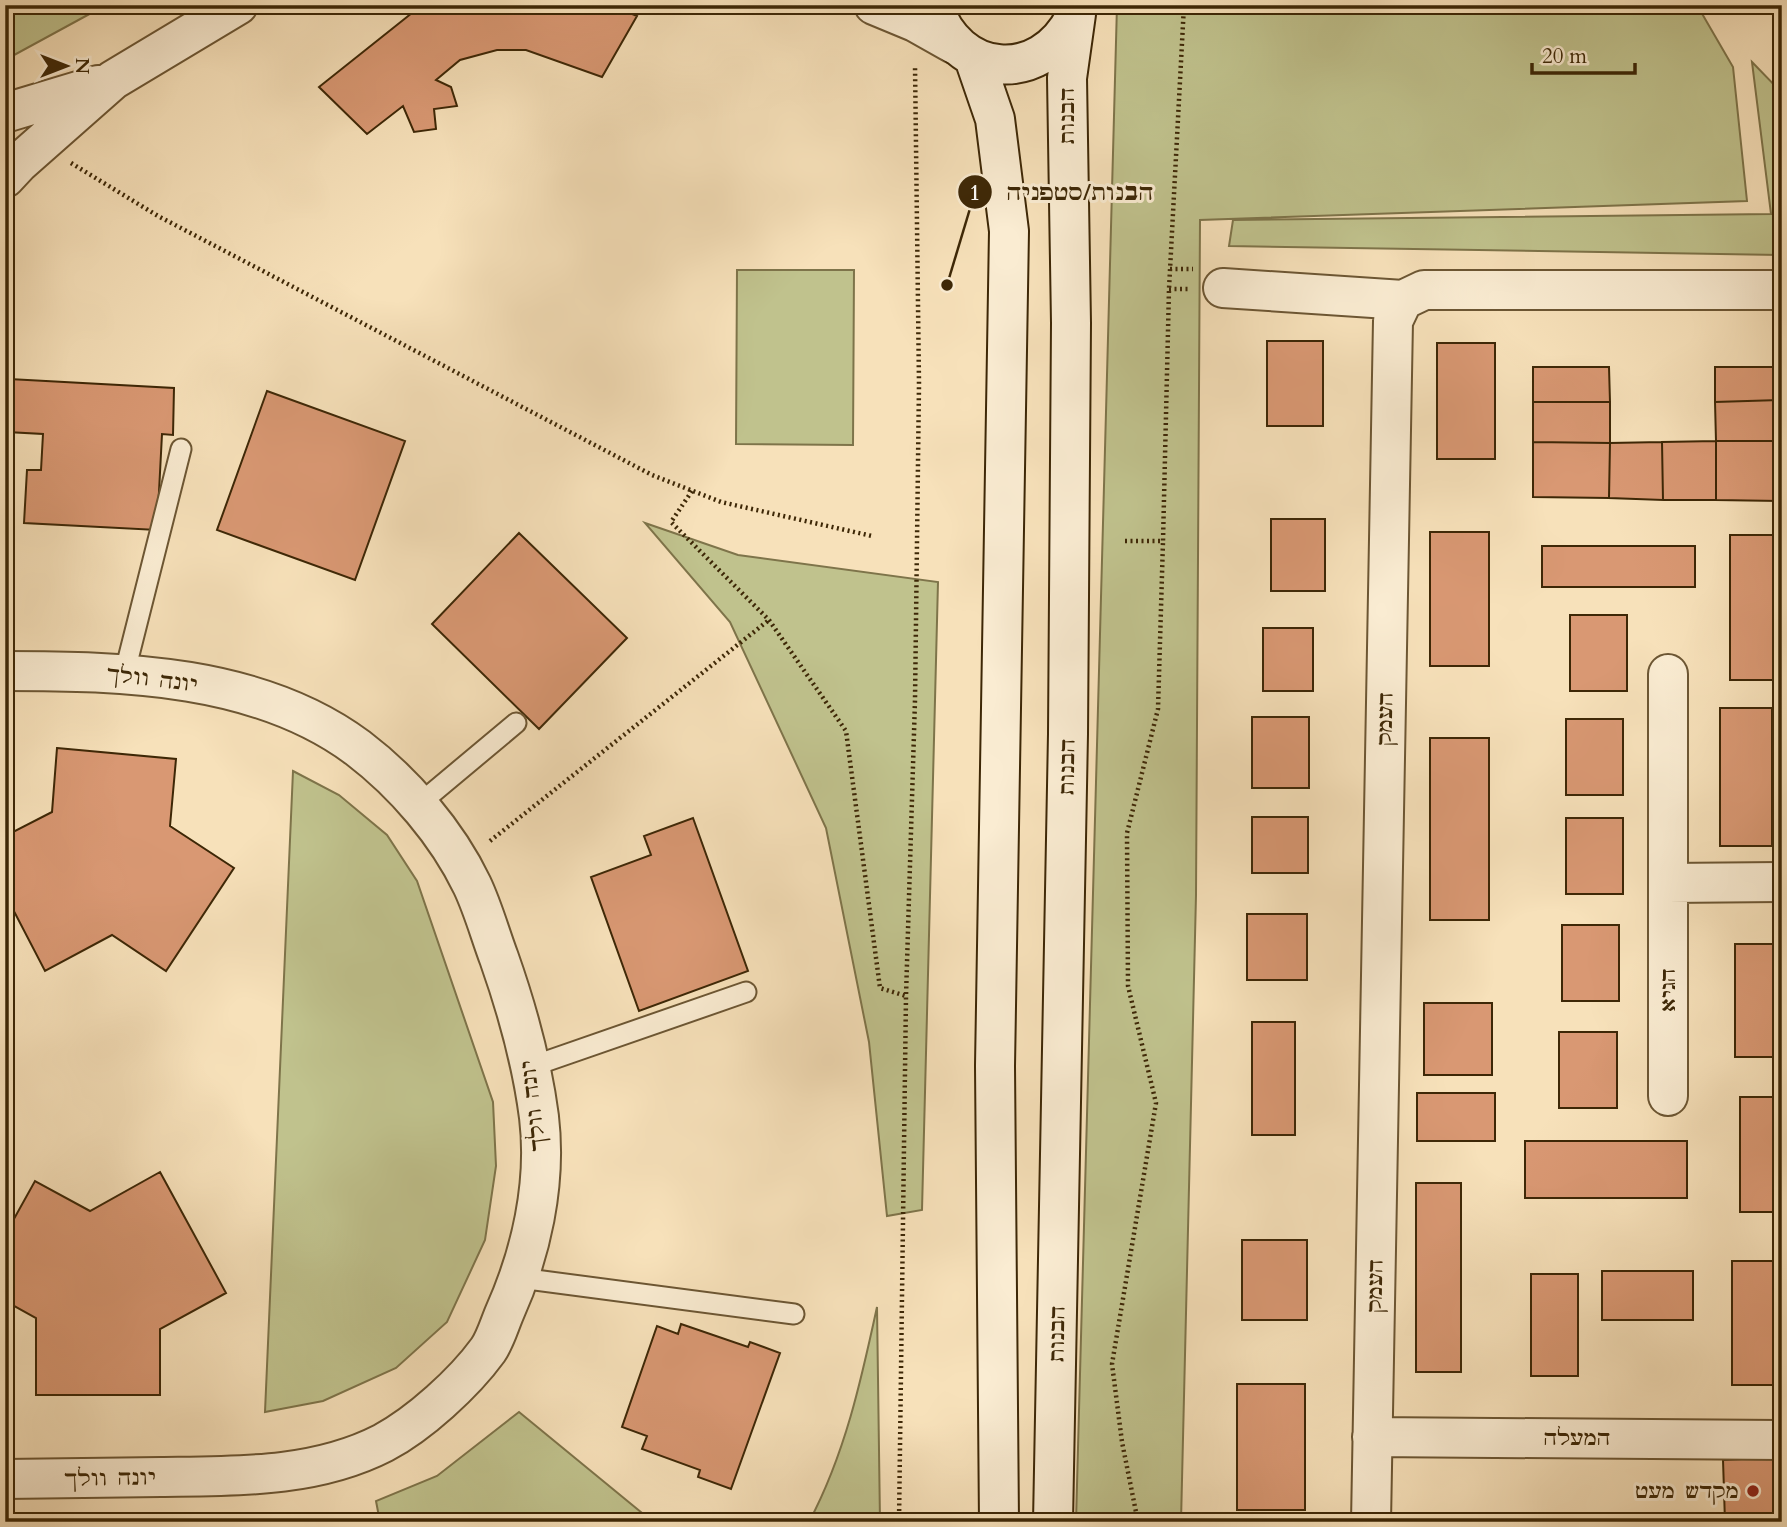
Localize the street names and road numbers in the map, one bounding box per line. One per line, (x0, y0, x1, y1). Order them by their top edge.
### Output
street label: הבנות (1053, 88, 1082, 144)
street label: יונה וולך (104, 659, 199, 699)
street label: העמק (1371, 692, 1400, 746)
street label: הבנות (1053, 739, 1082, 795)
street label: הגיא (1654, 968, 1683, 1012)
street label: יונה וולך (513, 1058, 553, 1153)
street label: העמק (1361, 1259, 1390, 1313)
street label: הבנות (1043, 1306, 1072, 1362)
street label: המעלה (1544, 1424, 1610, 1453)
street label: יונה וולך (64, 1463, 156, 1494)

